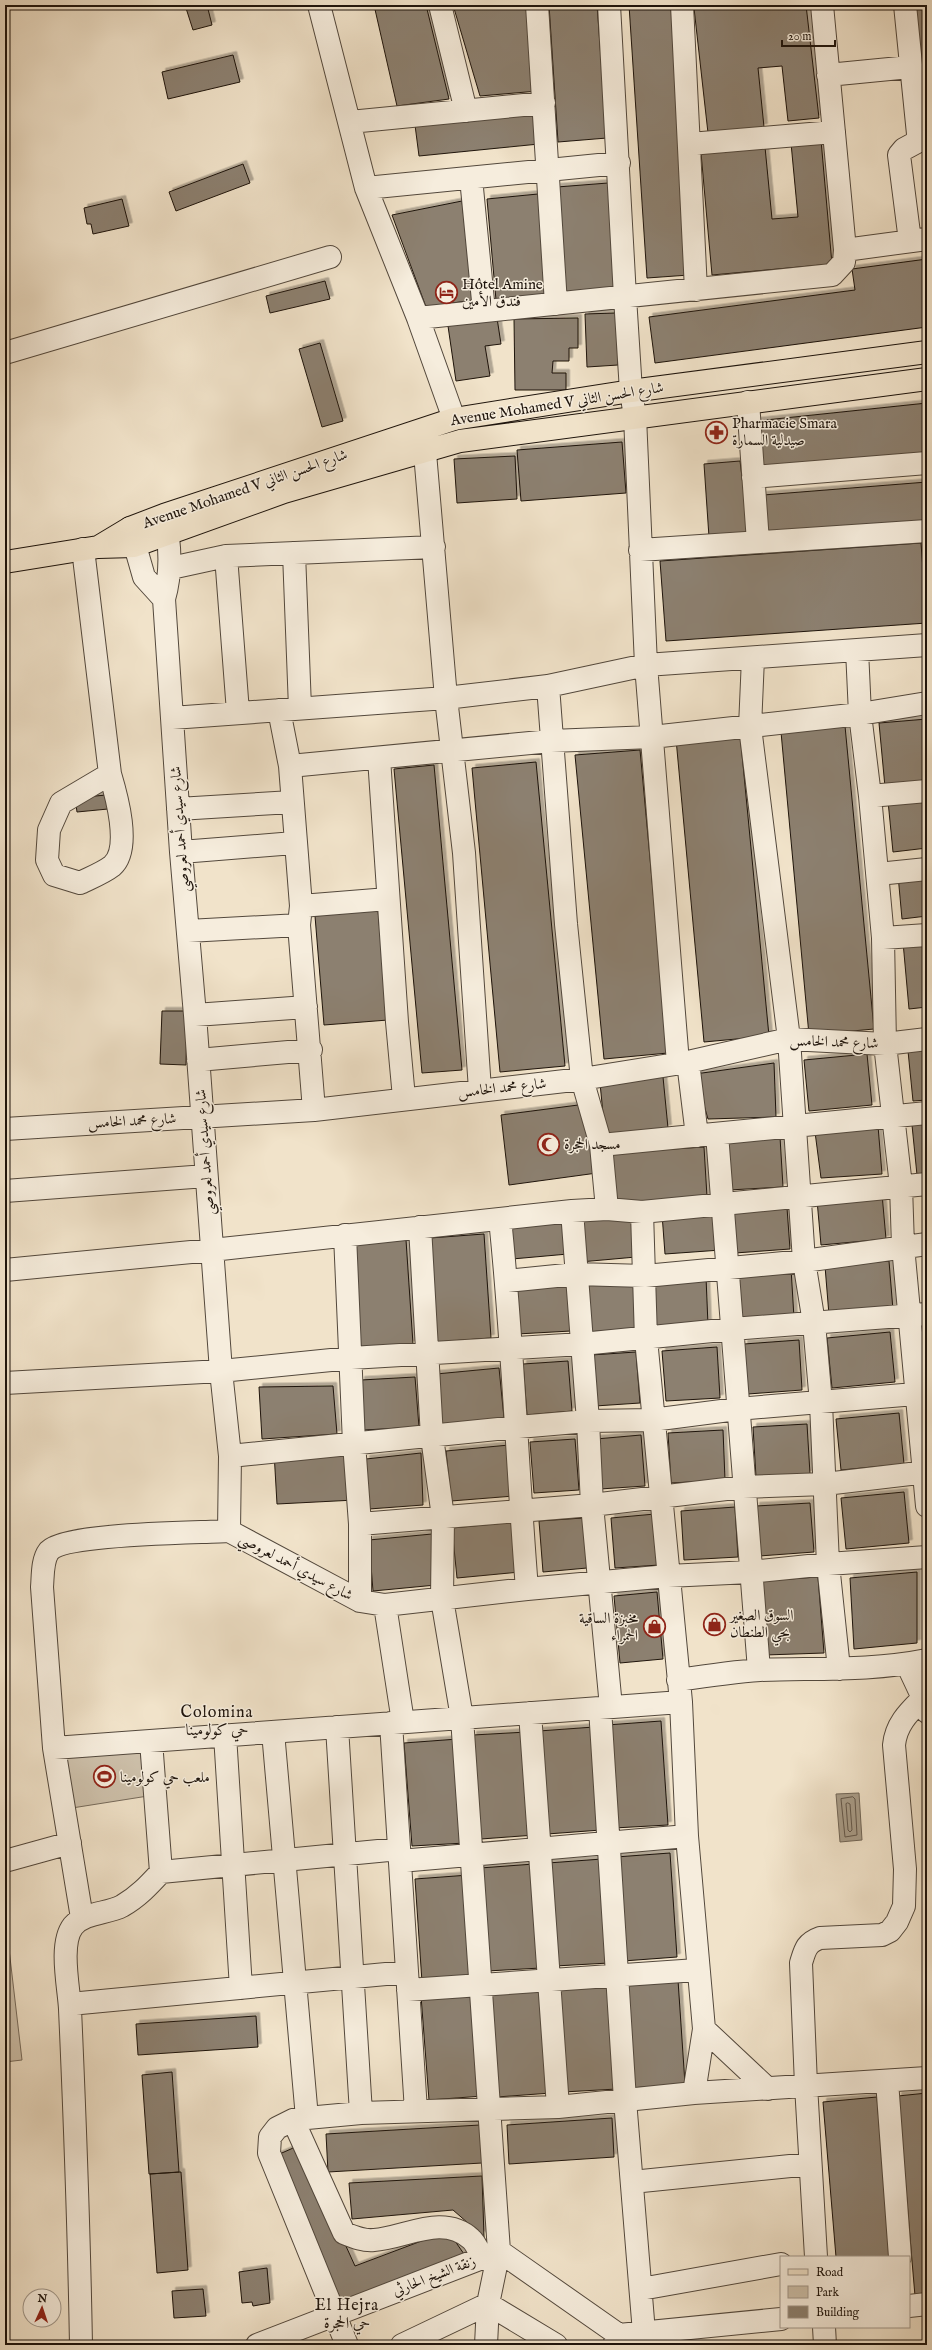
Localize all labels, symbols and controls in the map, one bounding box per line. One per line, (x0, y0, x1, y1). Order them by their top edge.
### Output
scale bar (782, 22, 835, 48)
text: 20 m (788, 29, 811, 44)
place label: Hôtel Amine فندق الأمين (462, 275, 543, 311)
hotel icon: Hôtel Amine فندق الأمين (434, 280, 460, 306)
street label: Avenue Mohamed V شارع الحسن الثاني (448, 378, 665, 433)
place label: Pharmacie Smara صيدلية السمارة (732, 414, 838, 450)
pharmacy icon: Pharmacie Smara صيدلية السمارة (703, 419, 729, 445)
street label: Avenue Mohamed V شارع الحسن الثاني (139, 445, 351, 536)
street label: شارع سيدي أحمد لعروصي (164, 765, 198, 893)
street label: شارع محمد الخامس (789, 1031, 879, 1056)
street label: شارع محمد الخامس (457, 1074, 547, 1105)
street label: شارع سيدي أحمد لعروصي (189, 1088, 223, 1216)
street label: شارع محمد الخامس (87, 1109, 177, 1136)
mosque icon: مسجد الحجرة (535, 1131, 561, 1157)
place label: مسجد الحجرة (564, 1135, 621, 1154)
street label: شارع سيدي أحمد لعروصي (234, 1527, 357, 1609)
place label: السوق الصغير بحي الطنطان (728, 1606, 794, 1646)
place label: مخبزة الساقية الحمراء (579, 1609, 638, 1645)
shop icon: السوق الصغير بحي الطنطان (702, 1611, 728, 1637)
shop icon: مخبزة الساقية الحمراء (641, 1614, 667, 1640)
district label: Colomina حي كولومينا (181, 1703, 254, 1742)
sports icon: ملعب حي كولومينا (92, 1764, 118, 1790)
place label: ملعب حي كولومينا (120, 1768, 210, 1789)
street label: زنقة الشيخ الحارثي (390, 2251, 480, 2304)
legend (780, 2256, 910, 2328)
text: Road (816, 2265, 844, 2280)
text: Park (816, 2285, 839, 2300)
north arrow (22, 2288, 62, 2328)
text: N (36, 2292, 48, 2306)
district label: El Hejra حي الحجرة (315, 2296, 379, 2335)
text: Building (816, 2305, 860, 2320)

